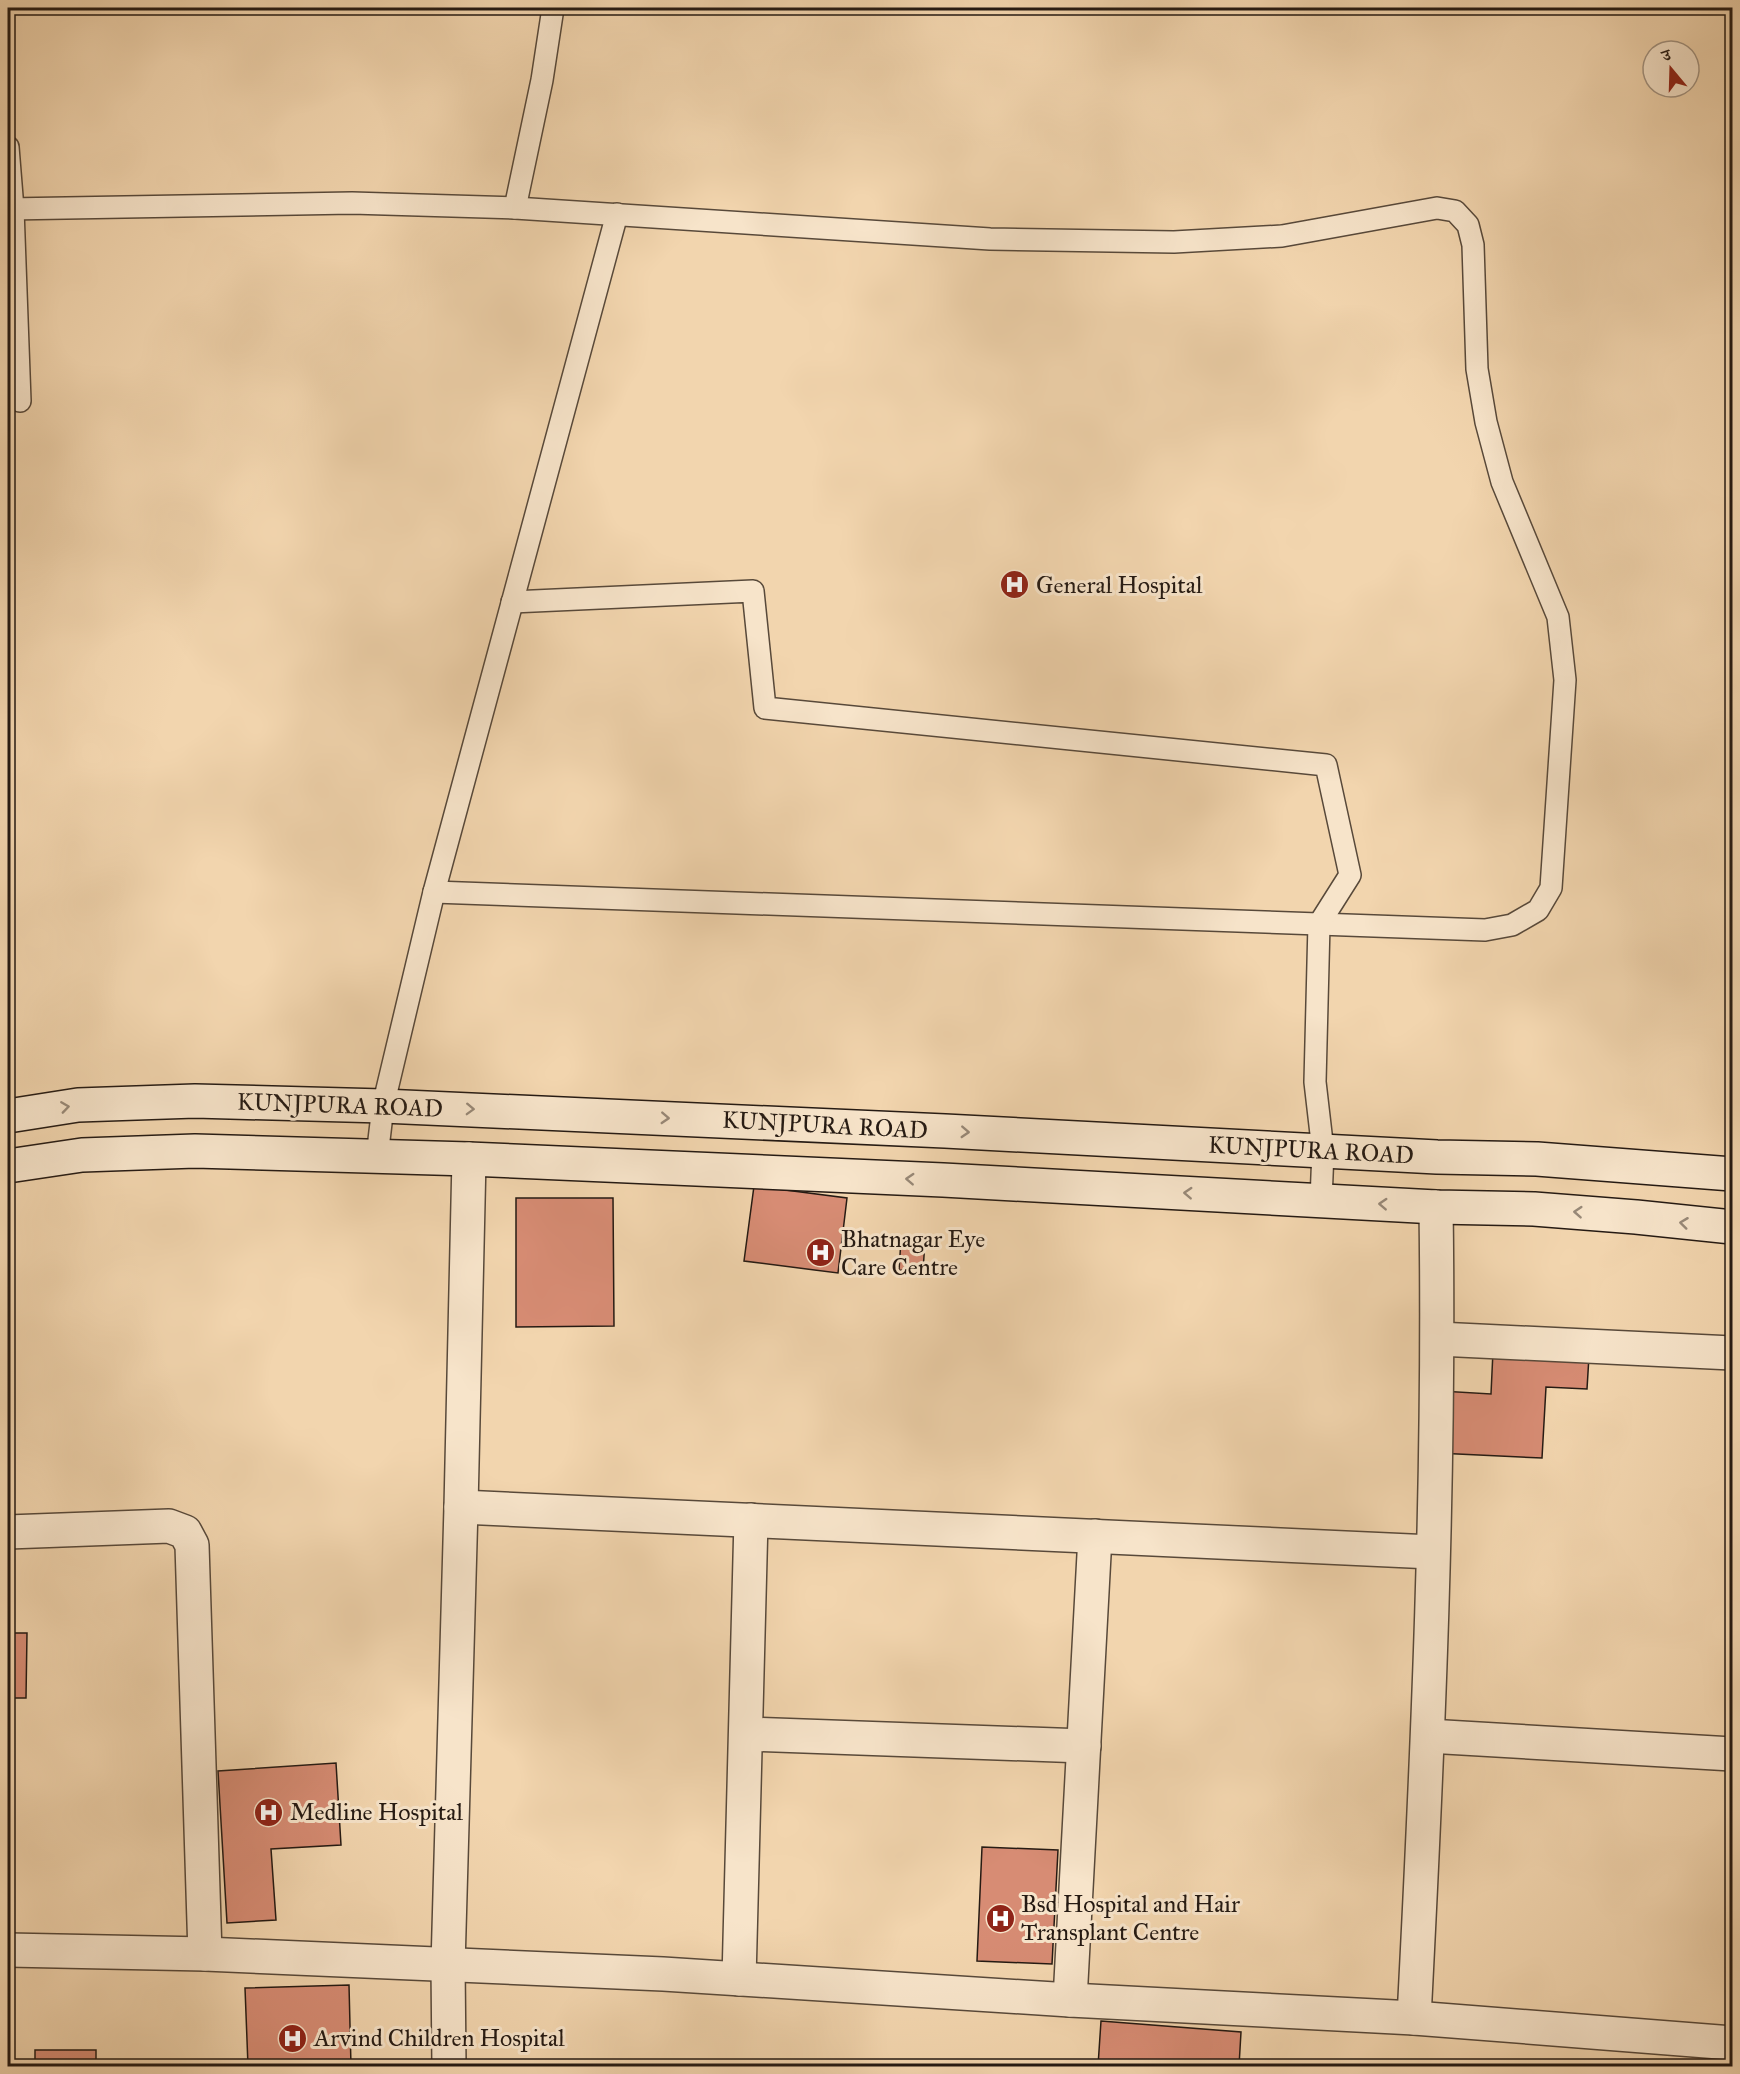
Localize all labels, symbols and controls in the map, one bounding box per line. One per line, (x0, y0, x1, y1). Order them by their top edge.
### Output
north arrow (1641, 39, 1701, 99)
text: उ (1658, 44, 1675, 66)
hospital icon: General Hospital (999, 569, 1031, 601)
place label: General Hospital (1036, 570, 1203, 600)
street label: KUNJPURA ROAD (237, 1086, 443, 1124)
one-way arrow (61, 1102, 70, 1114)
one-way arrow (466, 1103, 475, 1116)
street label: KUNJPURA ROAD (721, 1105, 929, 1145)
one-way arrow (660, 1112, 669, 1124)
one-way arrow (960, 1125, 969, 1138)
street label: KUNJPURA ROAD (1207, 1130, 1415, 1170)
one-way arrow (905, 1172, 914, 1185)
one-way arrow (1184, 1187, 1193, 1200)
one-way arrow (1378, 1197, 1387, 1210)
one-way arrow (1573, 1206, 1582, 1219)
one-way arrow (1680, 1217, 1689, 1230)
place label: Bhatnagar Eye Care Centre (841, 1224, 985, 1282)
hospital icon: Bhatnagar Eye Care Centre (804, 1237, 836, 1269)
hospital icon: Medline Hospital (253, 1796, 285, 1828)
place label: Medline Hospital (290, 1797, 463, 1827)
place label: Bsd Hospital and Hair Transplant Centre (1021, 1889, 1240, 1947)
hospital icon: Bsd Hospital and Hair Transplant Centre (984, 1902, 1016, 1934)
hospital icon: Arvind Children Hospital (277, 2022, 309, 2054)
place label: Arvind Children Hospital (313, 2023, 565, 2053)

